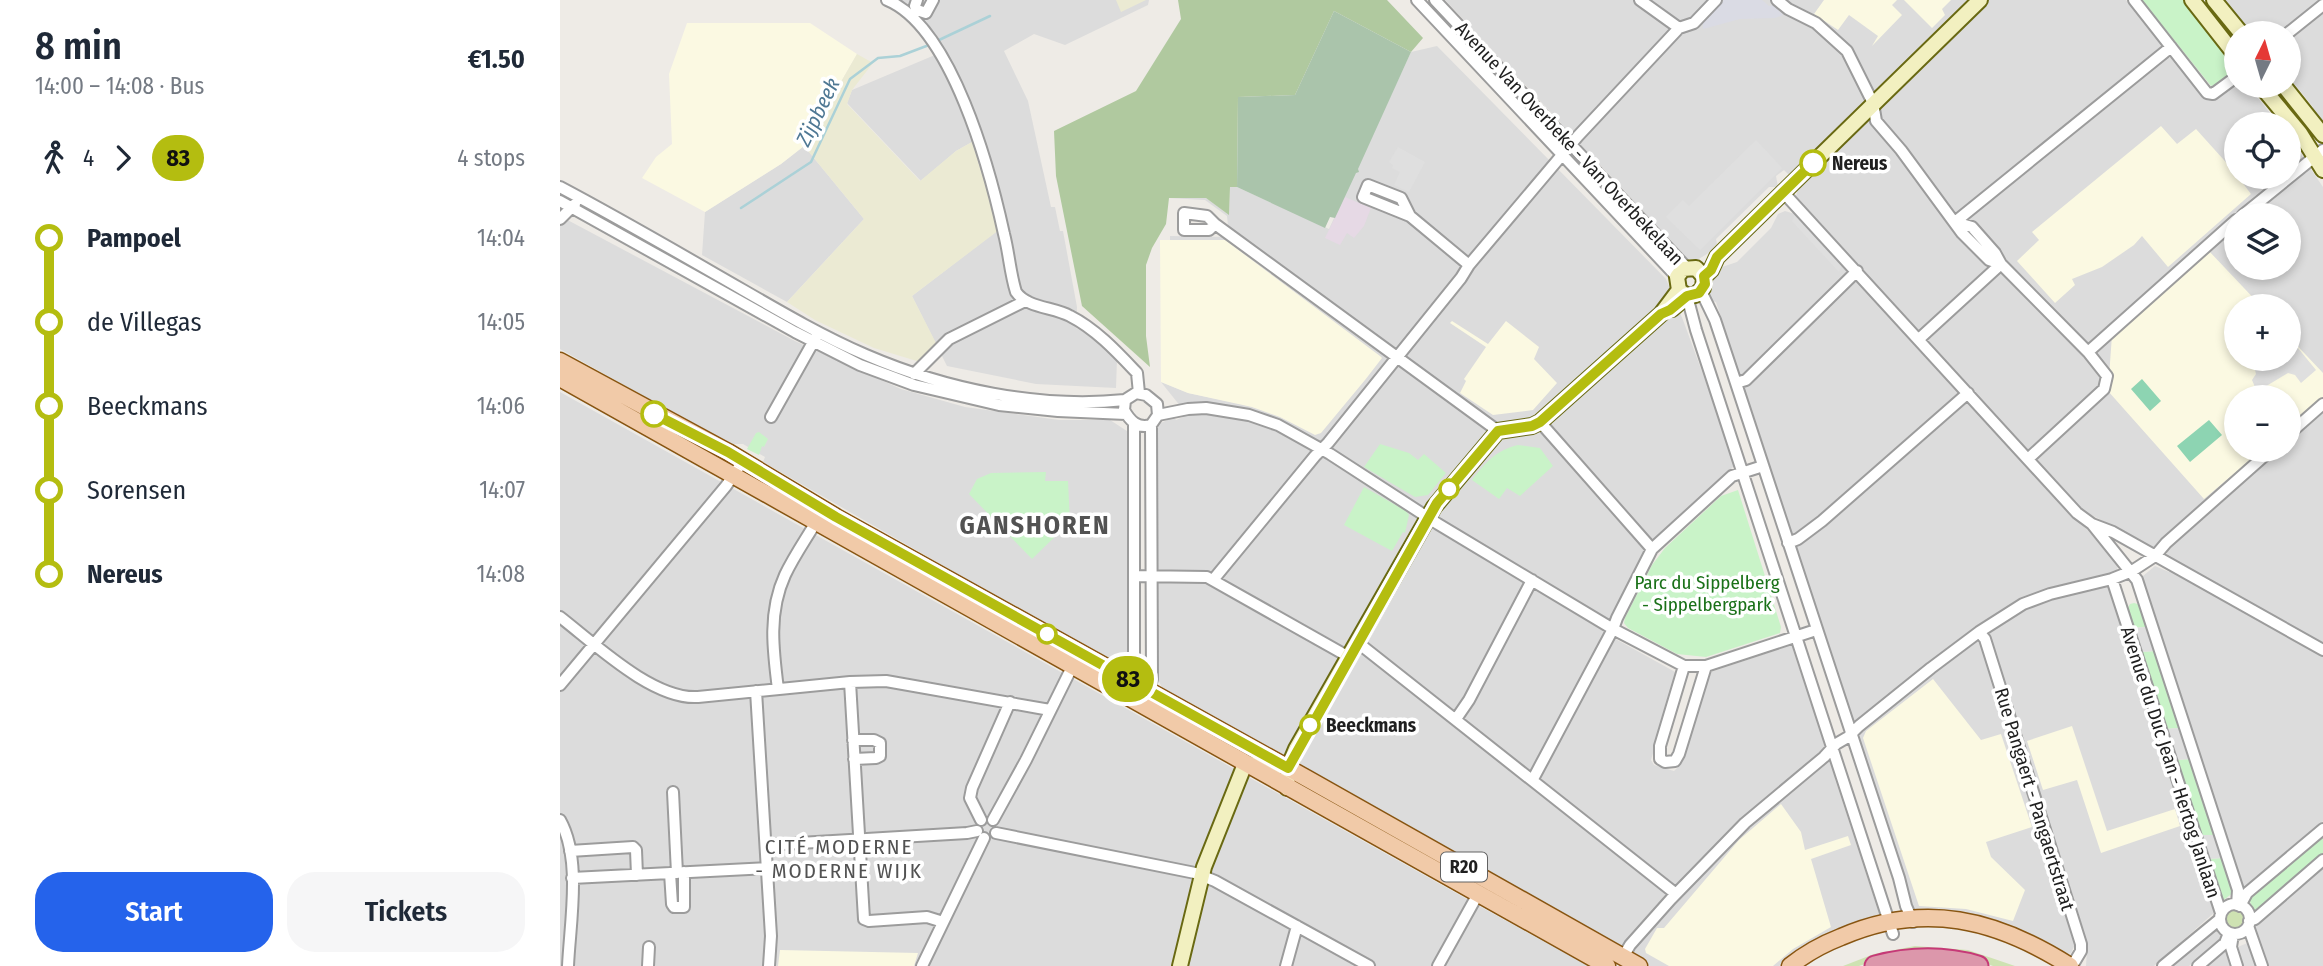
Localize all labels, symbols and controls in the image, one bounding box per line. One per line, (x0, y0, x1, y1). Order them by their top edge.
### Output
street label: Avenue Van Overbeke - Van Overbekelaan (1451, 17, 1689, 270)
north arrow (2224, 21, 2301, 98)
map controls (2224, 21, 2301, 462)
text: 8 min (35, 23, 122, 69)
text: €1.50 (468, 44, 525, 75)
text: 14:00 – 14:08 · Bus (35, 72, 204, 100)
water label: Zijpbeek (790, 74, 846, 151)
button: locate (2224, 112, 2301, 189)
icon: walk (35, 139, 73, 177)
icon: forward (104, 139, 142, 177)
text: 4 (83, 144, 94, 172)
text: 83 (166, 144, 190, 172)
text: 4 stops (457, 144, 525, 172)
marker: Nereus (1800, 150, 1826, 176)
place label: Nereus (1832, 152, 1888, 175)
button: layers (2224, 203, 2301, 280)
text: Pampoel (87, 223, 181, 254)
text: 14:04 (477, 224, 525, 252)
button: + (2224, 294, 2301, 371)
text: de Villegas (87, 307, 202, 338)
text: 14:05 (477, 308, 525, 336)
button: − (2224, 385, 2301, 462)
text: Beeckmans (87, 391, 208, 422)
text: 14:06 (477, 392, 525, 420)
unlabelled marker (641, 401, 667, 427)
text: Sorensen (87, 475, 186, 506)
text: 14:07 (479, 476, 525, 504)
unlabelled marker (1439, 479, 1459, 499)
district label: GANSHOREN (959, 510, 1111, 541)
text: Nereus (87, 559, 163, 590)
text: 14:08 (477, 560, 525, 588)
park label: Parc du Sippelberg - Sippelbergpark (1634, 571, 1780, 616)
street label: Avenue du Duc Jean - Hertog Janlaan (2116, 623, 2225, 901)
unlabelled marker (1037, 624, 1057, 644)
line badge: 83 (1096, 656, 1160, 702)
text: 83 (1116, 665, 1140, 693)
street label: Rue Pangaert - Pangaertstraat (1990, 685, 2080, 914)
place label: Beeckmans (1326, 714, 1417, 737)
marker: Beeckmans (1300, 715, 1320, 735)
district label: CITÉ MODERNE - MODERNE WIJK (755, 834, 923, 884)
road number: R20 (1441, 852, 1487, 882)
button: Start (35, 872, 273, 952)
button: Tickets (287, 872, 525, 952)

